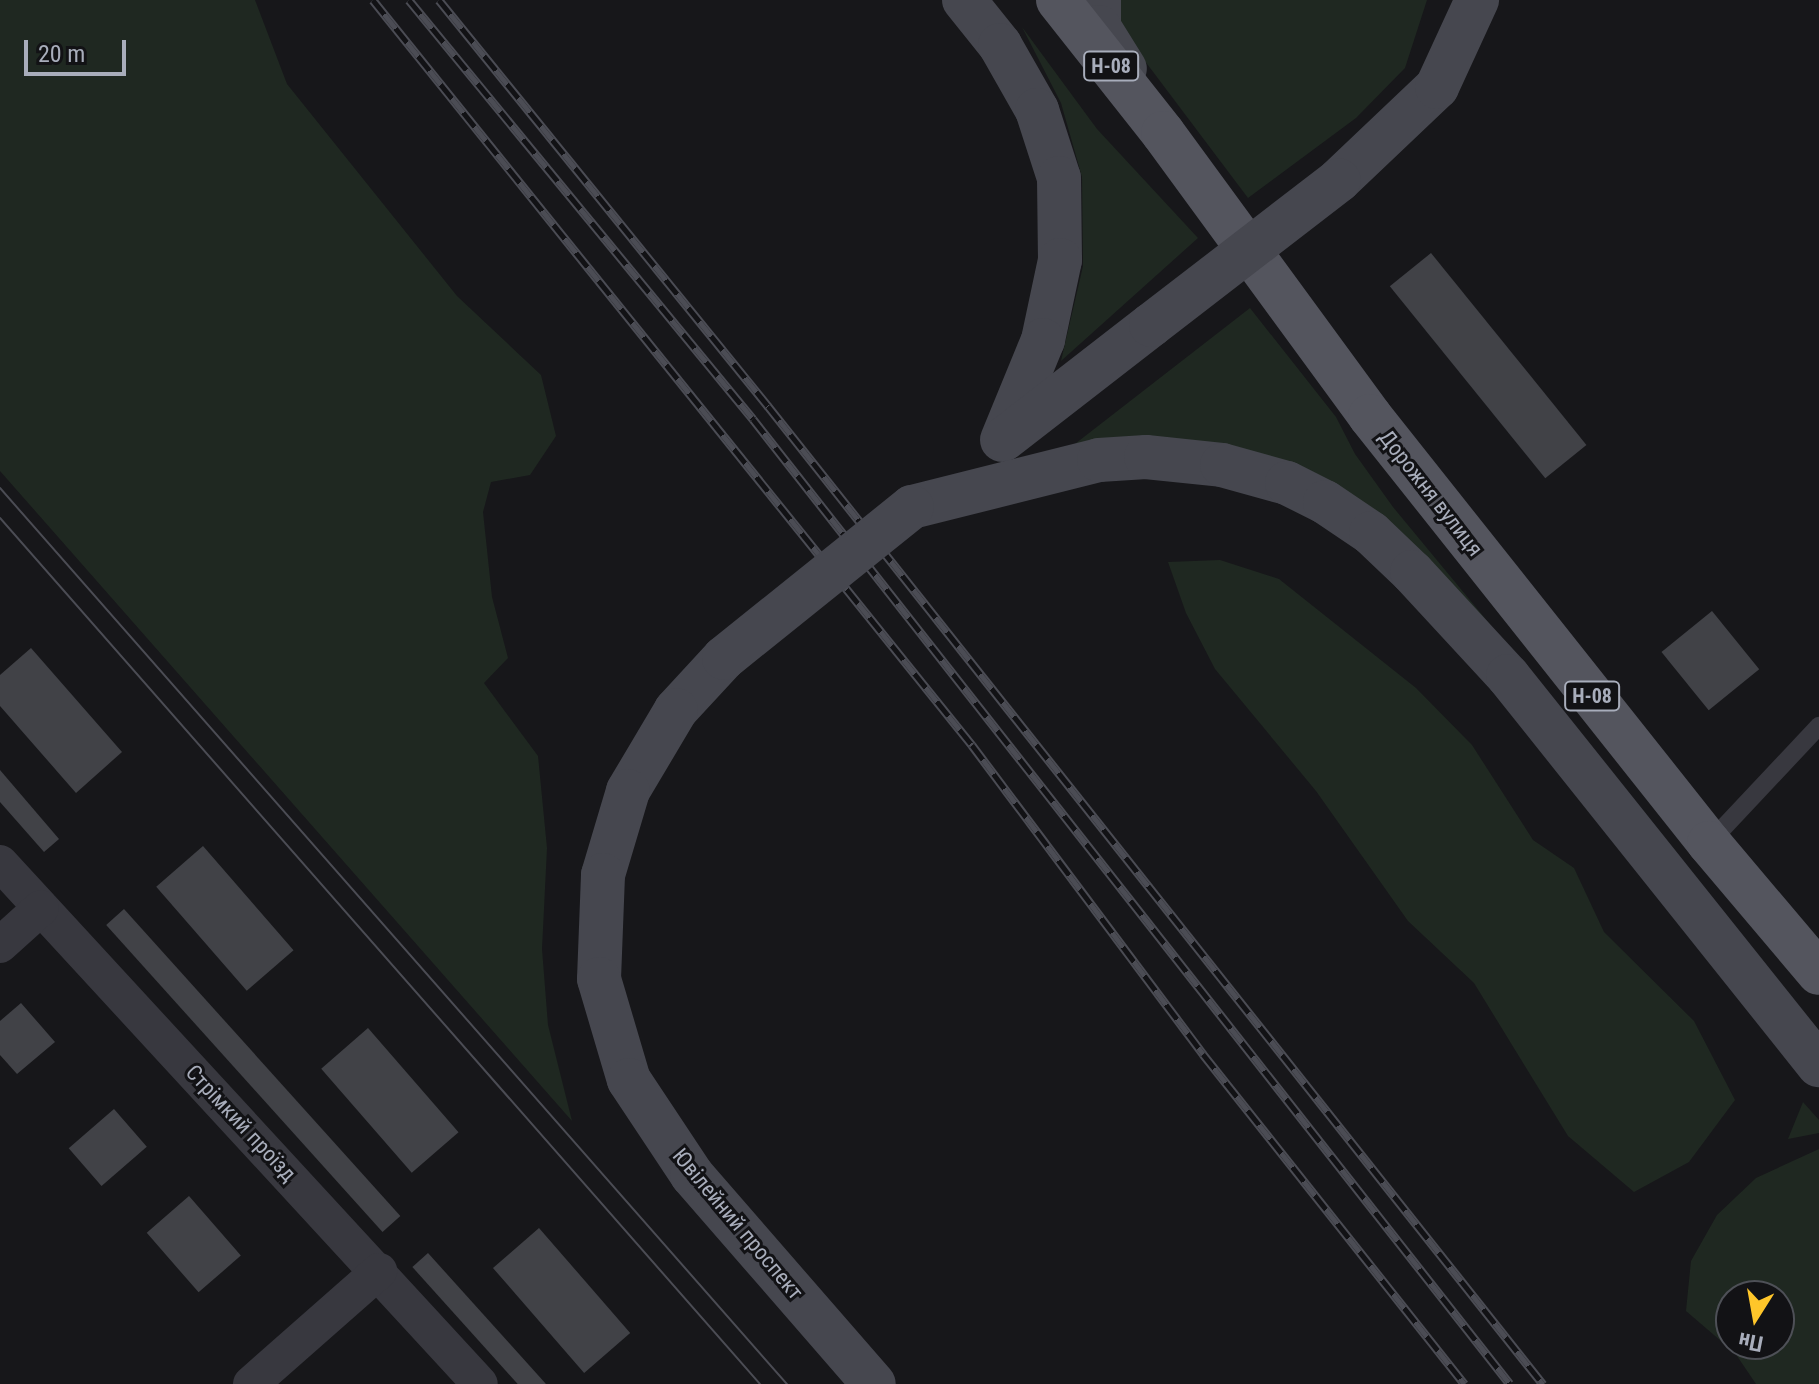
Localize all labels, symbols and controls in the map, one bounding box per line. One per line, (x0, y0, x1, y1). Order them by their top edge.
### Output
scale bar (28, 24, 130, 74)
text: 20 m (38, 40, 85, 68)
road number: Н-08 (1083, 50, 1139, 82)
street label: Дорожня вулиця (1373, 425, 1489, 561)
road number: Н-08 (1564, 680, 1620, 712)
street label: Стрімкий проїзд (180, 1059, 302, 1187)
street label: Ювілейний проспект (667, 1143, 809, 1305)
north arrow (1715, 1280, 1795, 1360)
text: Пн (1736, 1327, 1765, 1357)

